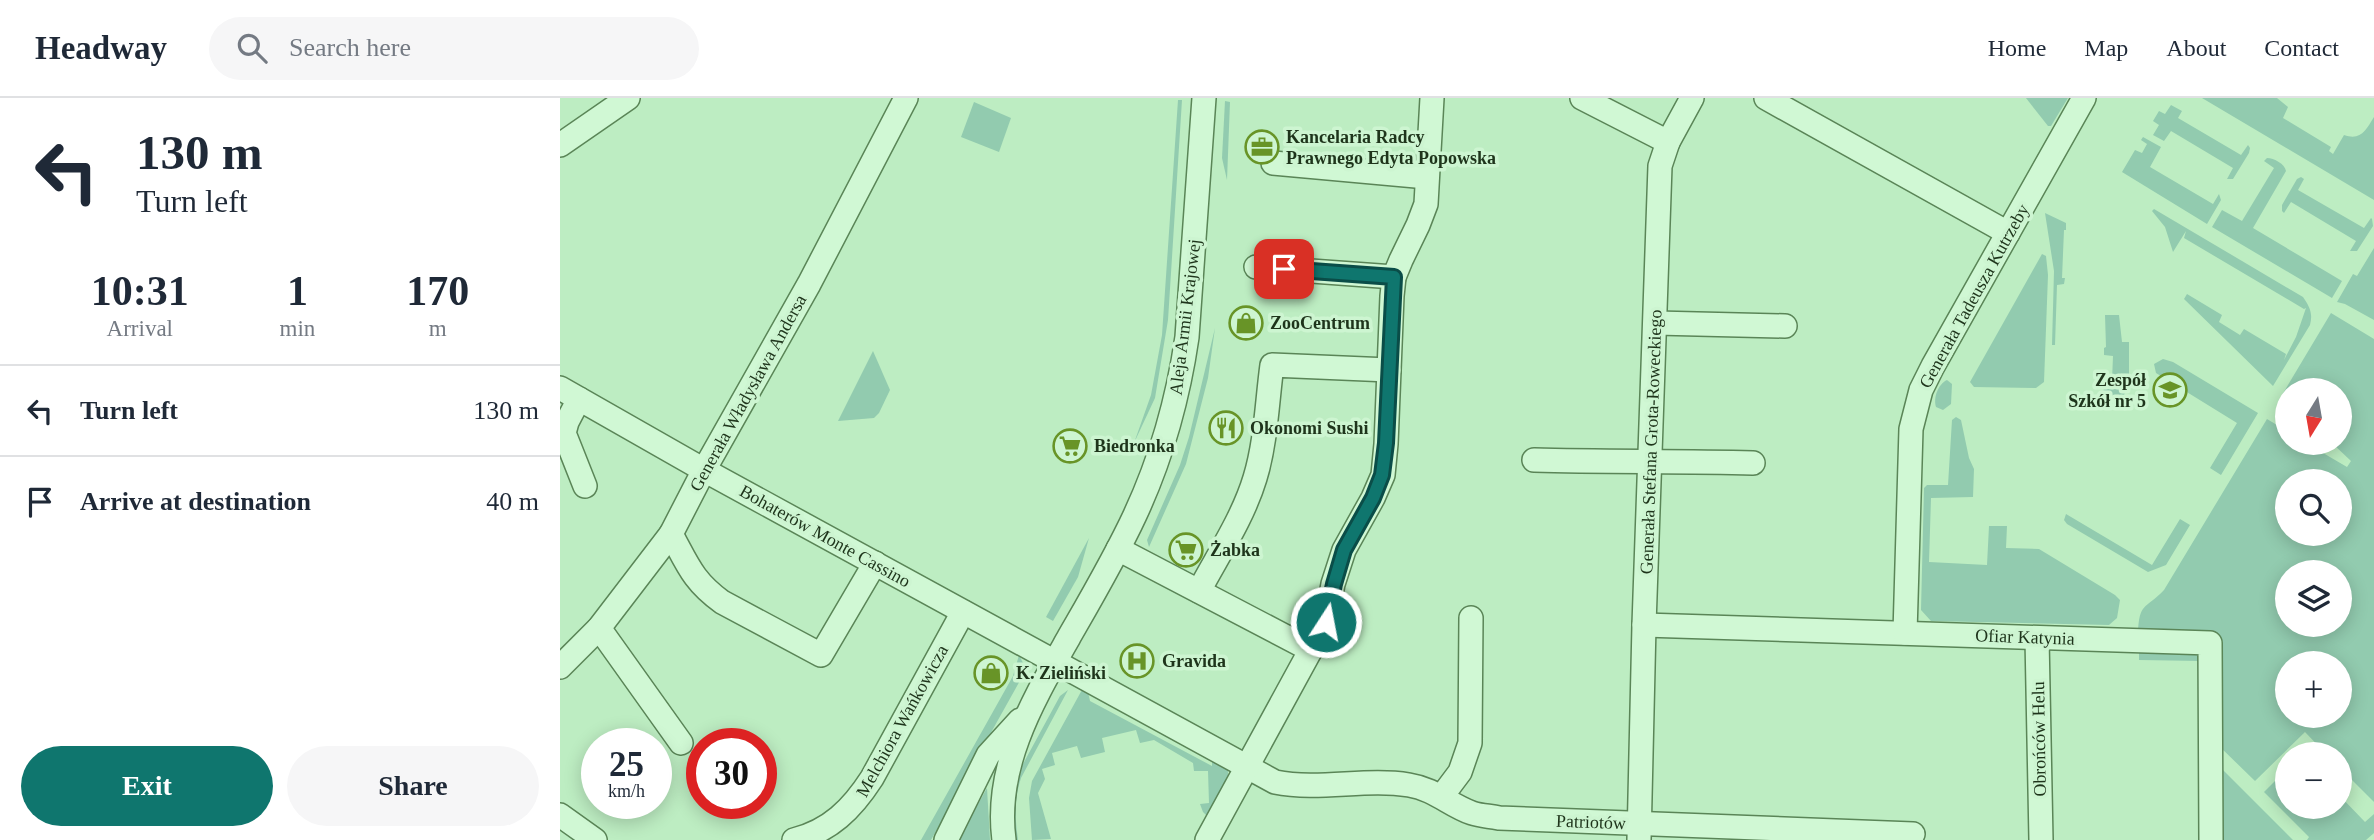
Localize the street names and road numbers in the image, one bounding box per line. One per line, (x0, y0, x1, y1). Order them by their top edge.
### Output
street label: Generała Tadeusza Kutrzeby (1915, 200, 2033, 392)
street label: Aleja Armii Krajowej (1166, 238, 1204, 396)
street label: Generała Władysława Andersa (686, 291, 810, 495)
street label: Generała Stefana Grota-Roweckiego (1636, 309, 1666, 575)
street label: Bohaterów Monte Cassino (736, 481, 914, 591)
street label: Ofiar Katynia (1975, 625, 2075, 649)
street label: Melchiora Wańkowicza (852, 642, 952, 800)
street label: Obrońców Helu (2028, 681, 2050, 797)
street label: Patriotów (1556, 811, 1626, 833)

